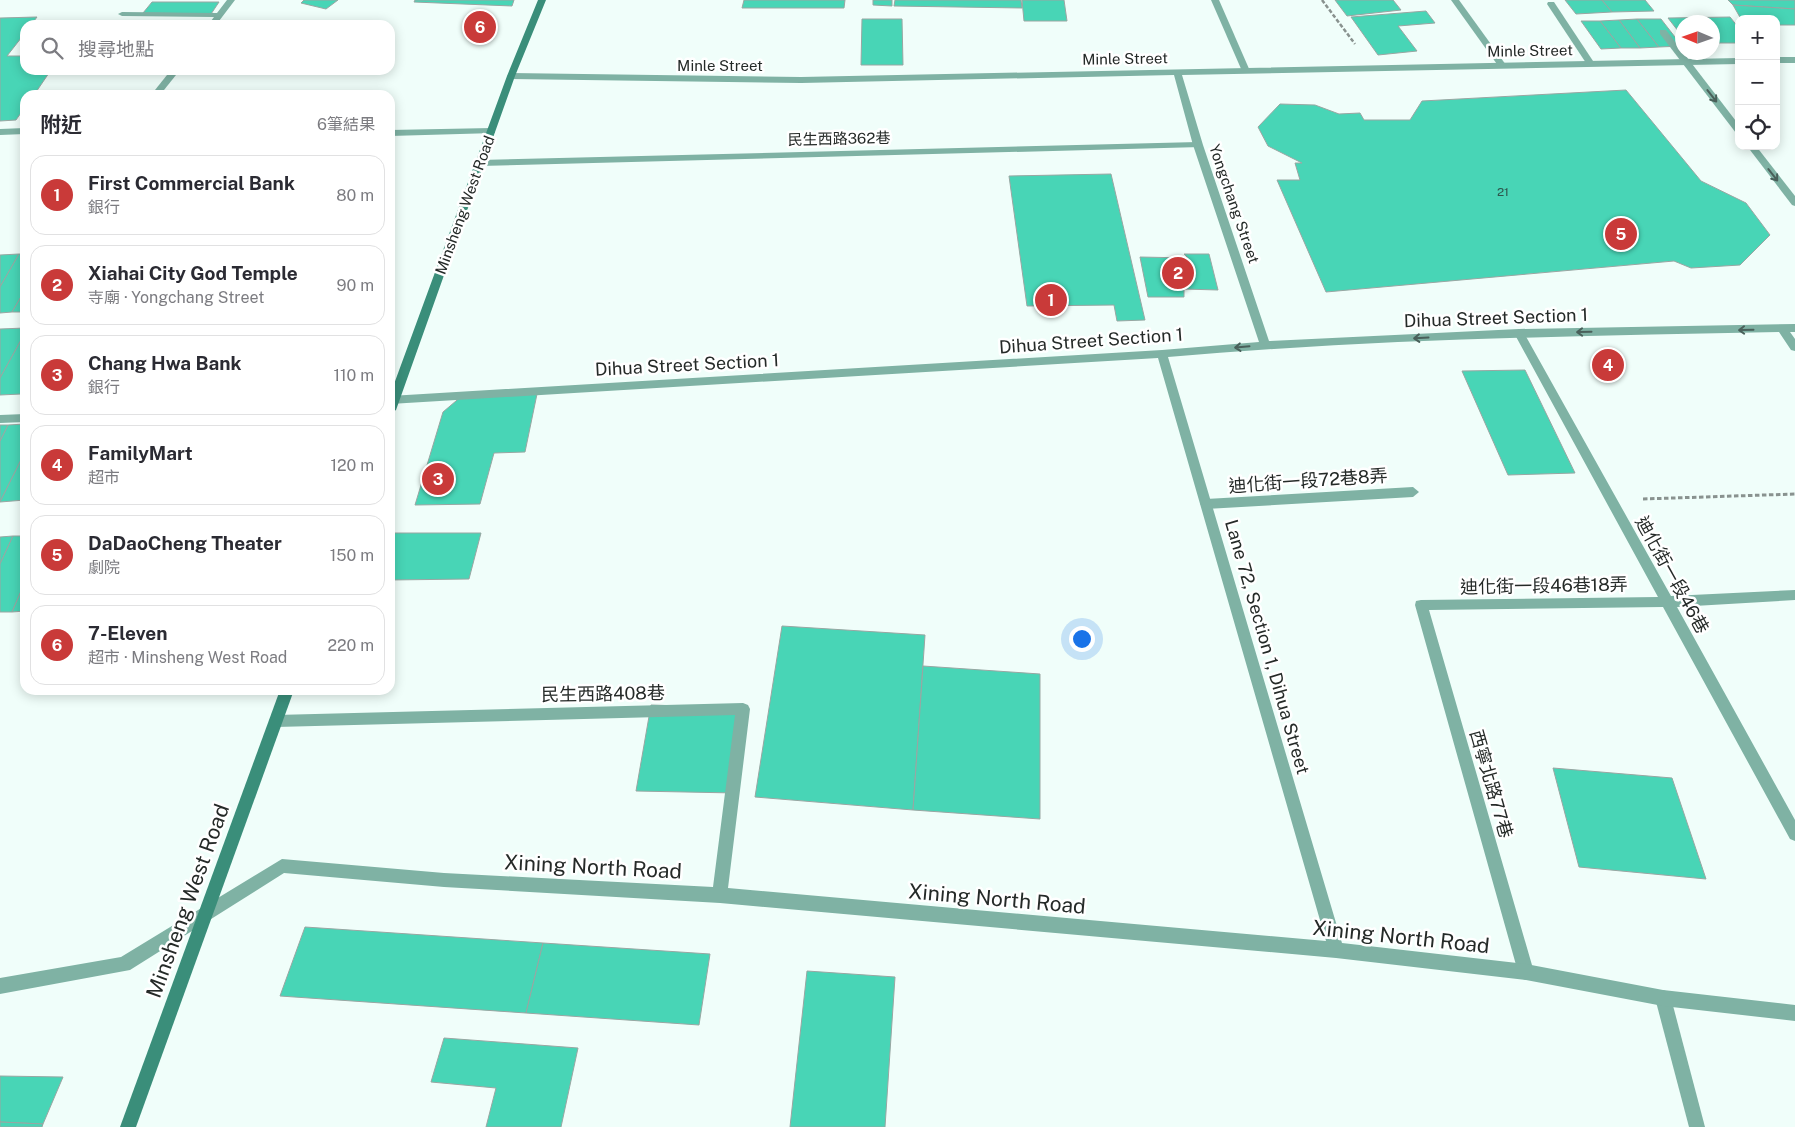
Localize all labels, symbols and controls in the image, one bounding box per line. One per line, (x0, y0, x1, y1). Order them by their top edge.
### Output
pin: 6 (464, 8, 496, 46)
north arrow (1675, 15, 1720, 60)
map controls (1735, 15, 1780, 150)
button: + (1735, 15, 1780, 60)
search box (20, 20, 395, 75)
icon: search (38, 34, 66, 62)
text: 搜尋地點 (78, 38, 154, 60)
street label: Minle Street (1487, 41, 1573, 60)
street label: Minle Street (1082, 49, 1168, 68)
street label: Minle Street (677, 57, 763, 74)
button: − (1735, 60, 1780, 105)
one-way arrow (1707, 89, 1718, 102)
button: locate (1735, 105, 1780, 150)
text: 附近 (40, 112, 82, 137)
text: 6筆結果 (317, 115, 375, 134)
street label: 民生西路362巷 (788, 129, 890, 148)
street label: Minsheng West Road (432, 133, 498, 276)
street label: Yongchang Street (1206, 142, 1263, 266)
one-way arrow (1768, 168, 1778, 182)
text: First Commercial Bank (88, 172, 295, 194)
house number: 21 (1497, 185, 1509, 199)
text: 1 (54, 186, 60, 205)
text: 80 m (336, 186, 374, 205)
text: 銀行 (88, 198, 120, 217)
pin: 5 (1605, 215, 1637, 253)
pin: 2 (1162, 254, 1194, 292)
text: Xiahai City God Temple (88, 262, 298, 284)
text: 2 (52, 276, 62, 295)
text: 90 m (337, 276, 374, 295)
pin: 1 (1035, 281, 1067, 319)
text: 寺廟 · Yongchang Street (88, 288, 264, 307)
street label: Dihua Street Section 1 (1403, 304, 1589, 331)
street label: Dihua Street Section 1 (998, 324, 1184, 357)
one-way arrow (1739, 325, 1755, 334)
one-way arrow (1576, 327, 1592, 337)
one-way arrow (1414, 333, 1430, 342)
one-way arrow (1234, 343, 1250, 352)
pin: 4 (1592, 346, 1624, 384)
street label: Dihua Street Section 1 (594, 349, 780, 380)
text: Chang Hwa Bank (88, 352, 241, 374)
text: 3 (52, 366, 62, 385)
text: 110 m (333, 366, 374, 385)
text: 銀行 (88, 378, 120, 397)
text: FamilyMart (88, 442, 193, 464)
text: 4 (52, 456, 62, 475)
text: 120 m (330, 456, 374, 475)
pin: 3 (422, 460, 454, 498)
street label: 迪化街一段72巷8弄 (1228, 464, 1388, 497)
text: 超市 (88, 468, 120, 487)
street label: 迪化街一段46巷 (1632, 513, 1713, 637)
street label: Lane 72, Section 1, Dihua Street (1221, 517, 1314, 777)
text: DaDaoCheng Theater (88, 532, 282, 554)
text: 5 (52, 546, 62, 565)
text: 150 m (330, 546, 374, 565)
text: 劇院 (88, 558, 120, 577)
street label: 迪化街一段46巷18弄 (1460, 574, 1628, 597)
text: 7-Eleven (88, 622, 167, 644)
your location (1069, 626, 1095, 652)
text: 6 (52, 636, 62, 655)
text: 220 m (327, 636, 374, 655)
text: 超市 · Minsheng West Road (88, 648, 287, 667)
street label: 民生西路408巷 (541, 682, 665, 705)
street label: 西寧北路77巷 (1466, 727, 1517, 841)
street label: Minsheng West Road (141, 800, 234, 1001)
street label: Xining North Road (503, 849, 683, 884)
street label: Xining North Road (907, 878, 1087, 919)
street label: Xining North Road (1311, 915, 1491, 958)

